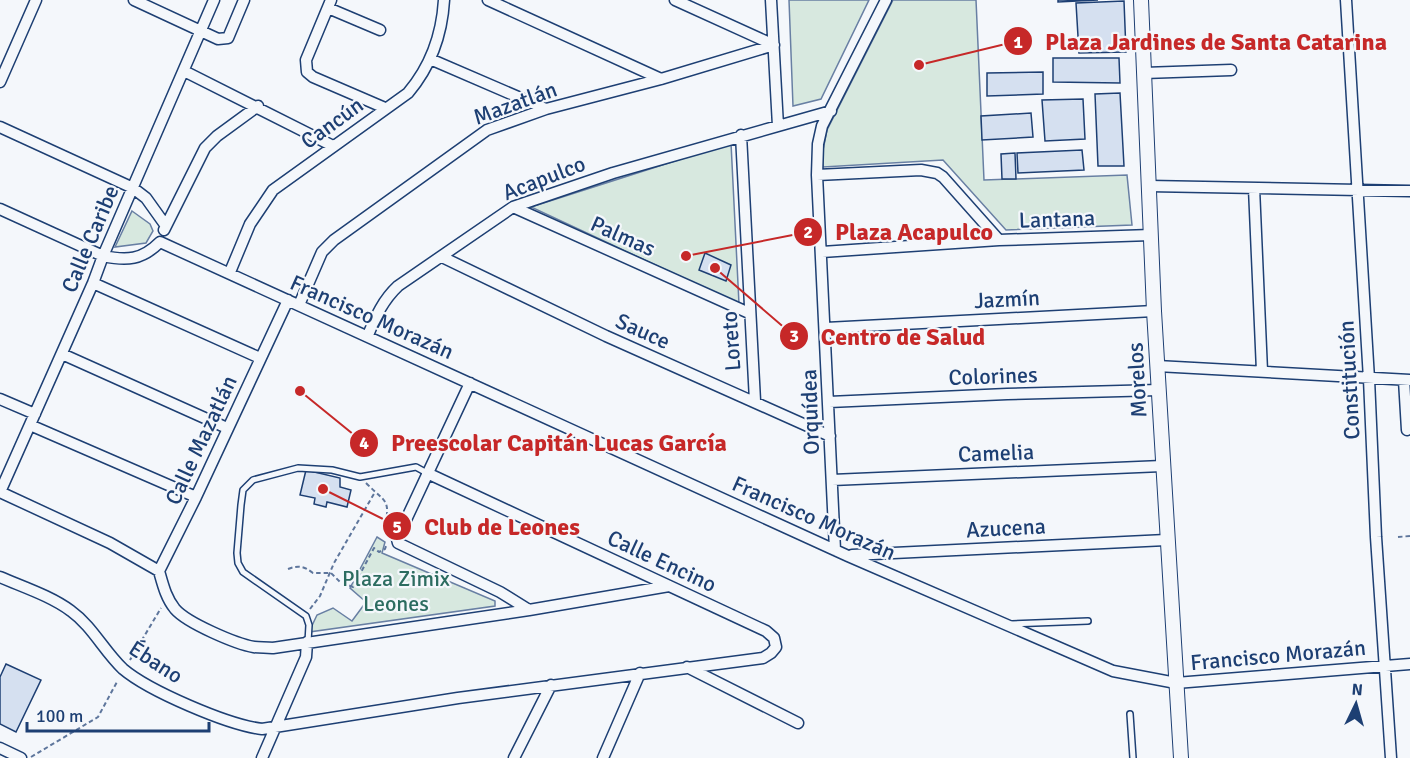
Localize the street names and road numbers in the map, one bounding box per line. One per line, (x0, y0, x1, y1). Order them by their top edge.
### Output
street label: Mazatlán (469, 75, 561, 131)
street label: Cancún (295, 91, 369, 155)
street label: Acapulco (499, 150, 589, 206)
street label: Calle Caribe (55, 181, 125, 297)
street label: Lantana (1018, 204, 1096, 234)
street label: Palmas (586, 210, 660, 262)
street label: Francisco Morazán (286, 269, 458, 365)
street label: Jazmín (973, 284, 1041, 314)
street label: Sauce (612, 307, 674, 355)
street label: Loreto (715, 310, 747, 372)
street label: Constitución (1332, 320, 1366, 440)
street label: Morelos (1122, 342, 1152, 418)
street label: Colorines (948, 361, 1038, 391)
street label: Orquídea (795, 369, 825, 455)
street label: Calle Mazatlán (159, 371, 243, 509)
street label: Camelia (957, 438, 1035, 468)
street label: Francisco Morazán (728, 470, 900, 566)
street label: Azucena (966, 512, 1046, 544)
street label: Calle Encino (603, 524, 721, 598)
street label: Francisco Morazán (1189, 634, 1367, 676)
street label: Ébano (124, 635, 188, 689)

